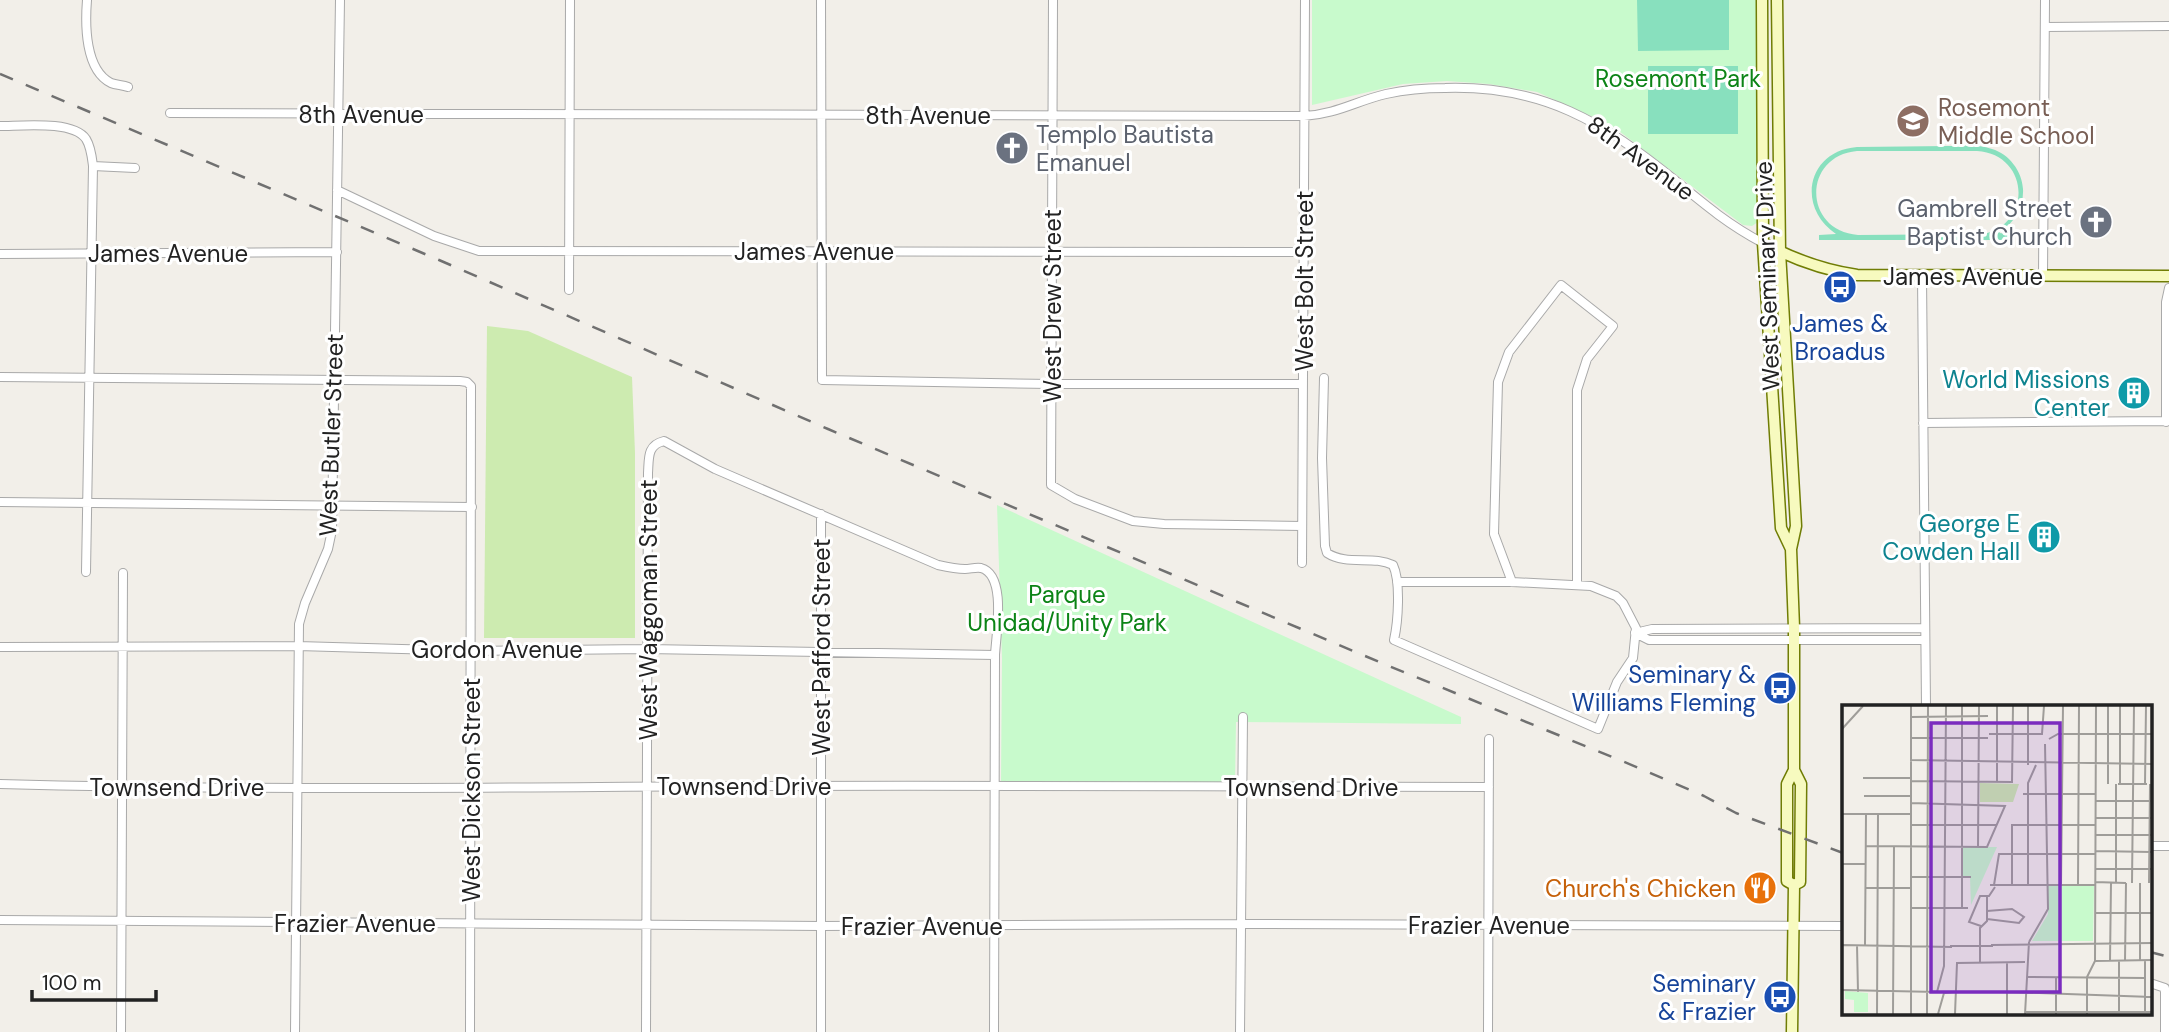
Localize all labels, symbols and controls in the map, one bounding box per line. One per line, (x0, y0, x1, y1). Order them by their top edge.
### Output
park label: Rosemont Park (1595, 63, 1761, 94)
place label: Rosemont Middle School (1938, 92, 2095, 151)
street label: 8th Avenue (298, 99, 424, 130)
street label: 8th Avenue (865, 100, 991, 131)
school or university icon: Rosemont Middle School (1894, 102, 1932, 140)
street label: 8th Avenue (1581, 109, 1701, 207)
place label: Templo Bautista Emanuel (1036, 119, 1214, 178)
church icon: Templo Bautista Emanuel (993, 129, 1031, 167)
street label: West Seminary Drive (1747, 161, 1787, 391)
street label: West Bolt Street (1289, 191, 1320, 371)
place label: Gambrell Street Baptist Church (1897, 193, 2072, 252)
church icon: Gambrell Street Baptist Church (2077, 203, 2115, 241)
street label: West Drew Street (1037, 209, 1068, 403)
street label: James Avenue (734, 236, 894, 267)
street label: James Avenue (88, 238, 248, 269)
street label: James Avenue (1883, 261, 2043, 292)
bus stop icon: James & Broadus (1821, 268, 1859, 306)
place label: James & Broadus (1792, 308, 1888, 367)
street label: West Butler Street (312, 333, 350, 537)
place label: World Missions Center (1942, 364, 2110, 423)
building icon: World Missions Center (2115, 374, 2153, 412)
street label: West Waggoman Street (633, 479, 664, 741)
place label: George E Cowden Hall (1882, 508, 2020, 567)
building icon: George E Cowden Hall (2025, 518, 2063, 556)
street label: West Pafford Street (806, 538, 837, 756)
park label: Parque Unidad/Unity Park (967, 579, 1167, 638)
street label: Gordon Avenue (411, 634, 583, 665)
place label: Seminary & Williams Fleming (1572, 659, 1756, 718)
bus stop icon: Seminary & Williams Fleming (1761, 669, 1799, 707)
street label: West Dickson Street (456, 678, 487, 902)
inset map (1842, 705, 2152, 1014)
street label: Townsend Drive (657, 771, 831, 802)
street label: Townsend Drive (90, 772, 264, 803)
street label: Townsend Drive (1224, 772, 1398, 803)
restaurant icon: Church's Chicken (1741, 869, 1779, 907)
place label: Church's Chicken (1545, 873, 1736, 904)
street label: Frazier Avenue (274, 908, 436, 939)
street label: Frazier Avenue (1408, 910, 1570, 941)
street label: Frazier Avenue (841, 911, 1003, 942)
scale bar (32, 958, 156, 1002)
place label: Seminary & Frazier (1652, 968, 1756, 1027)
text: 100 m (42, 969, 102, 997)
bus stop icon: Seminary & Frazier (1761, 978, 1799, 1016)

